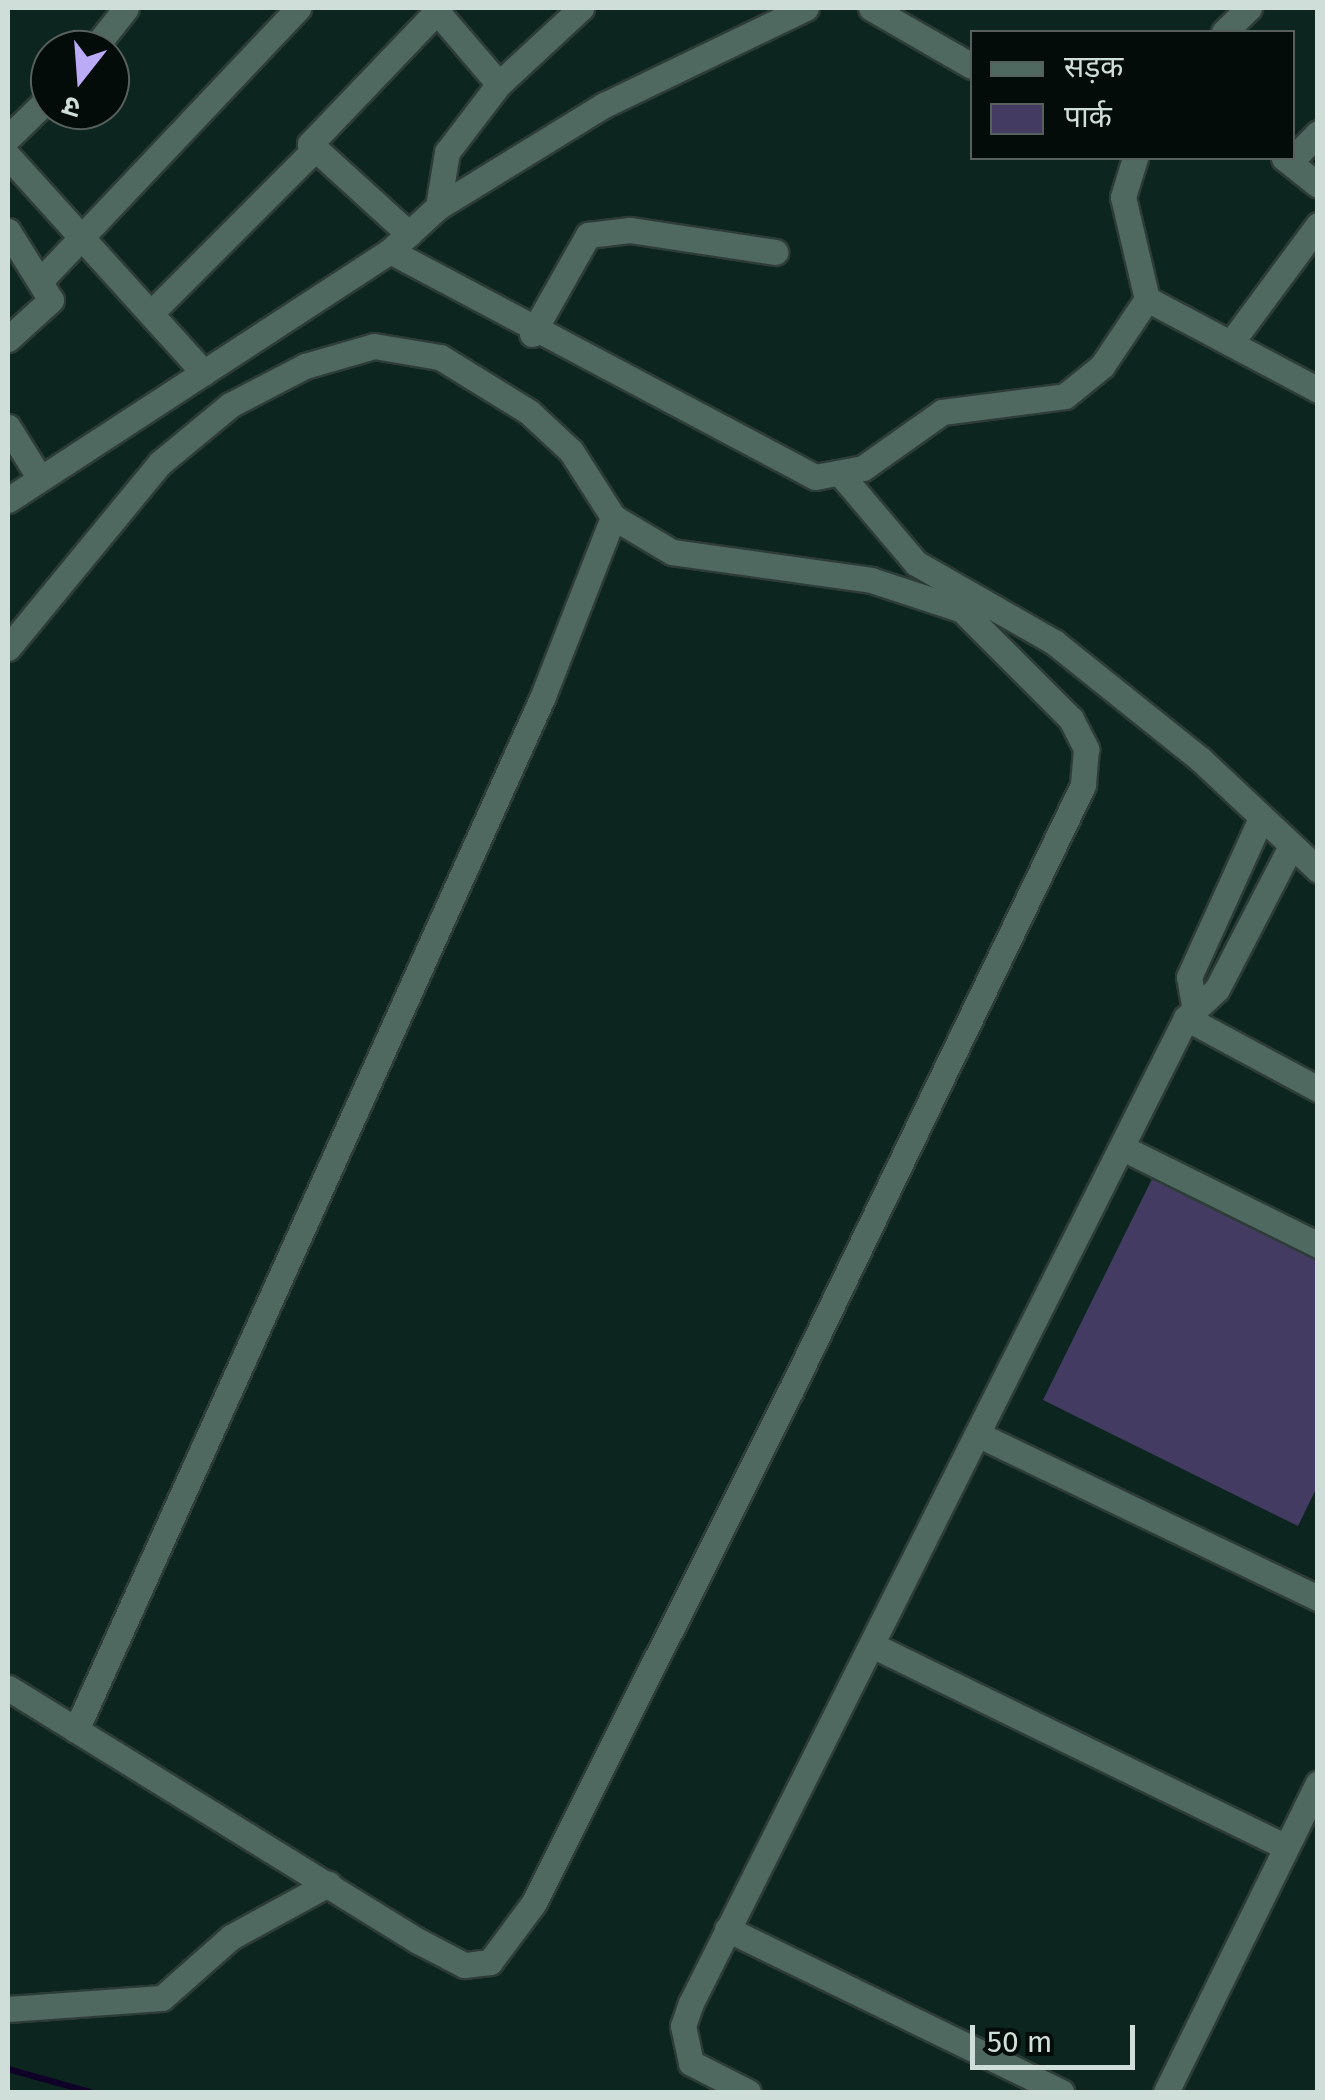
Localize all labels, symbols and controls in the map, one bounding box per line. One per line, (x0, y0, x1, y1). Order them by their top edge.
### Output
north arrow (30, 30, 130, 130)
legend (970, 30, 1295, 160)
text: सड़क (1064, 49, 1123, 85)
text: उ (59, 89, 84, 125)
text: पार्क (1064, 99, 1112, 135)
scale bar (975, 2005, 1140, 2067)
text: 50 m (987, 2024, 1052, 2060)

